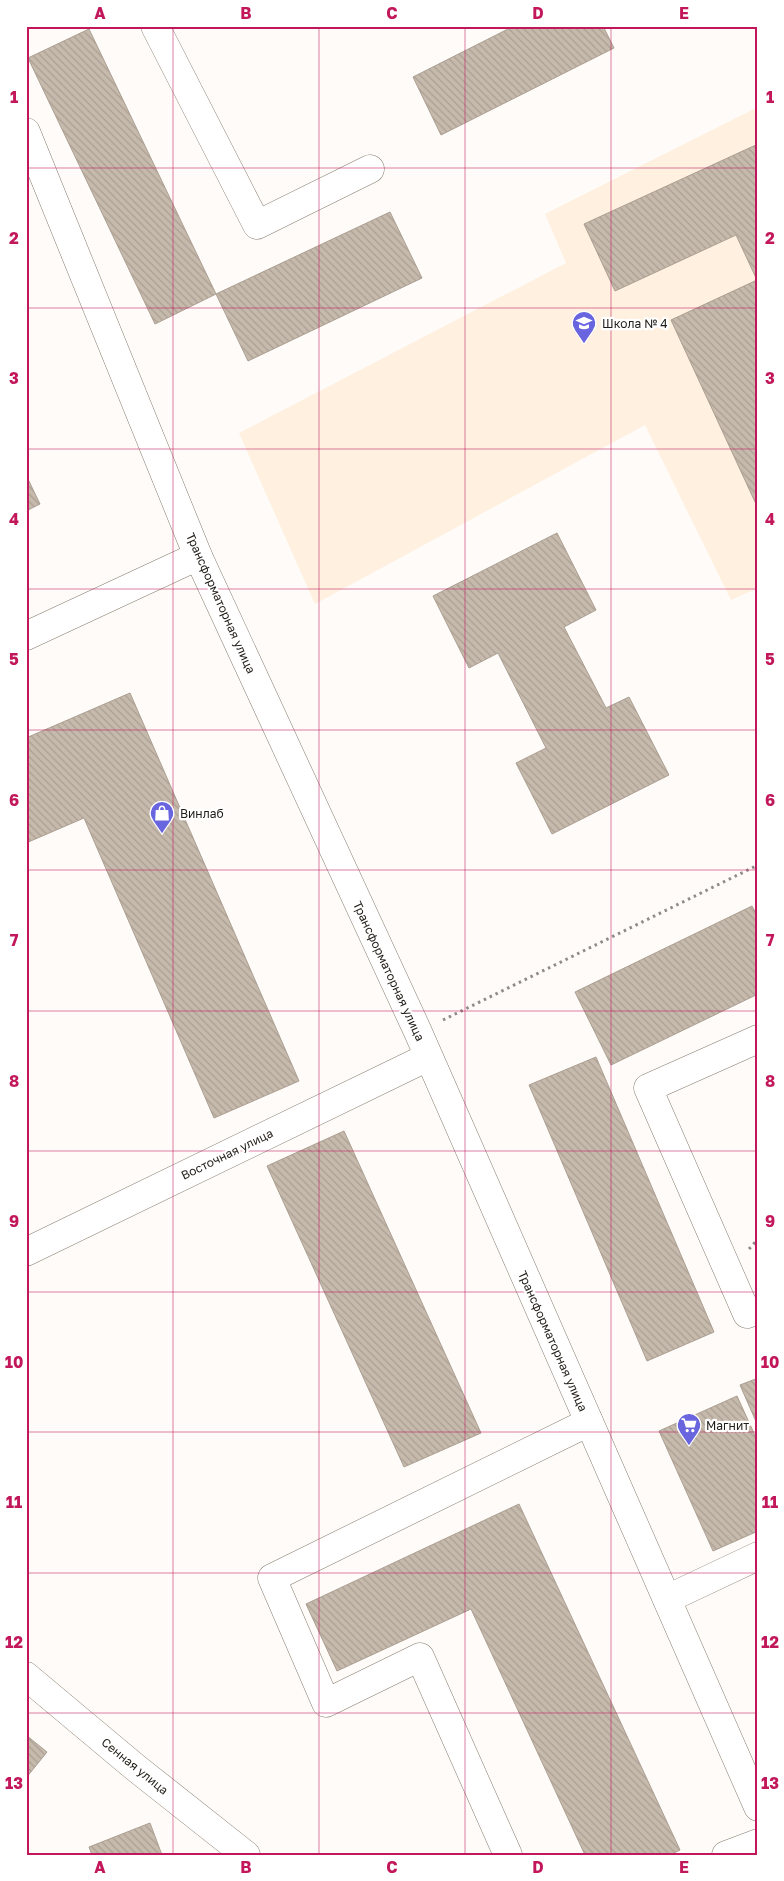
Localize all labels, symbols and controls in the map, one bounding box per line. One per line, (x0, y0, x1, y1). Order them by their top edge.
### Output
text: A (94, 3, 106, 23)
text: B (240, 3, 252, 23)
text: C (386, 3, 398, 23)
text: D (532, 3, 544, 23)
text: E (679, 3, 689, 23)
text: 1 (10, 87, 18, 107)
text: 1 (766, 87, 774, 107)
text: 2 (9, 228, 19, 248)
text: 2 (765, 228, 775, 248)
school or university icon: Школа № 4 (571, 310, 597, 344)
place label: Школа № 4 (602, 316, 668, 331)
text: 3 (9, 368, 19, 388)
text: 3 (765, 368, 775, 388)
text: 4 (9, 509, 19, 529)
text: 4 (765, 509, 775, 529)
street label: Трансформаторная улица (183, 530, 259, 676)
text: 5 (9, 649, 19, 669)
text: 5 (765, 649, 775, 669)
text: 6 (9, 790, 19, 810)
text: 6 (765, 790, 775, 810)
shop icon: Винлаб (149, 800, 175, 834)
place label: Винлаб (180, 806, 224, 821)
street label: Трансформаторная улица (350, 899, 428, 1043)
text: 7 (10, 930, 19, 950)
text: 7 (766, 930, 775, 950)
text: 8 (9, 1071, 19, 1091)
text: 8 (765, 1071, 775, 1091)
street label: Восточная улица (179, 1125, 275, 1183)
text: 9 (9, 1211, 19, 1231)
text: 9 (765, 1211, 775, 1231)
street label: Трансформаторная улица (515, 1268, 591, 1414)
text: 10 (5, 1352, 23, 1372)
text: 10 (761, 1352, 779, 1372)
supermarket icon: Магнит (676, 1412, 702, 1446)
place label: Магнит (706, 1418, 749, 1433)
text: 11 (6, 1492, 22, 1512)
text: 11 (762, 1492, 778, 1512)
text: 12 (5, 1632, 23, 1652)
text: 12 (761, 1632, 779, 1652)
street label: Сенная улица (99, 1735, 171, 1797)
text: 13 (5, 1773, 23, 1793)
text: 13 (761, 1773, 779, 1793)
text: A (94, 1857, 106, 1877)
text: B (240, 1857, 252, 1877)
text: C (386, 1857, 398, 1877)
text: D (532, 1857, 544, 1877)
text: E (679, 1857, 689, 1877)

